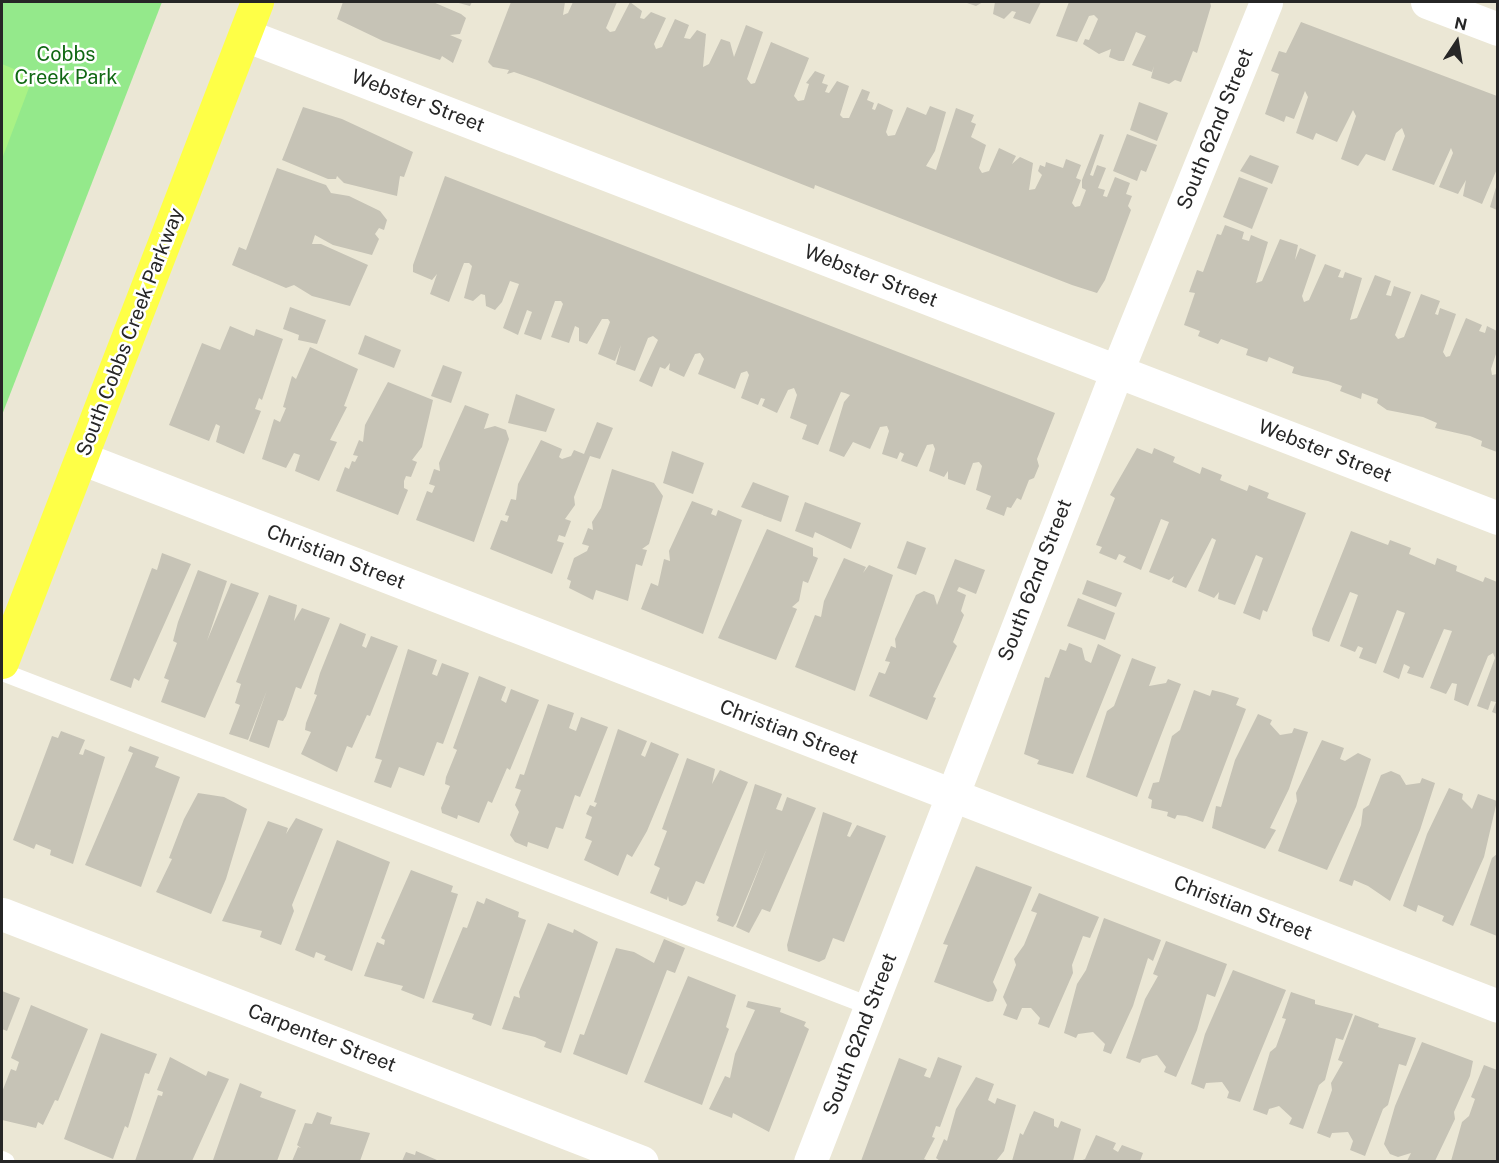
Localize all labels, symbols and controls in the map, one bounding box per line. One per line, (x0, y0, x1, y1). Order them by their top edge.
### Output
north arrow (1427, 12, 1487, 72)
text: N (1453, 13, 1469, 34)
park label: Cobbs Creek Park (15, 43, 117, 90)
street label: South 62nd Street (1172, 45, 1258, 213)
street label: Webster Street (348, 64, 488, 138)
street label: South Cobbs Creek Parkway (71, 204, 189, 460)
street label: Webster Street (801, 239, 941, 313)
street label: Webster Street (1255, 414, 1395, 488)
street label: South 62nd Street (993, 496, 1077, 664)
street label: Christian Street (263, 520, 409, 594)
street label: Christian Street (716, 695, 862, 769)
street label: Christian Street (1170, 871, 1316, 945)
street label: South 62nd Street (818, 950, 902, 1118)
street label: Carpenter Street (245, 999, 399, 1077)

